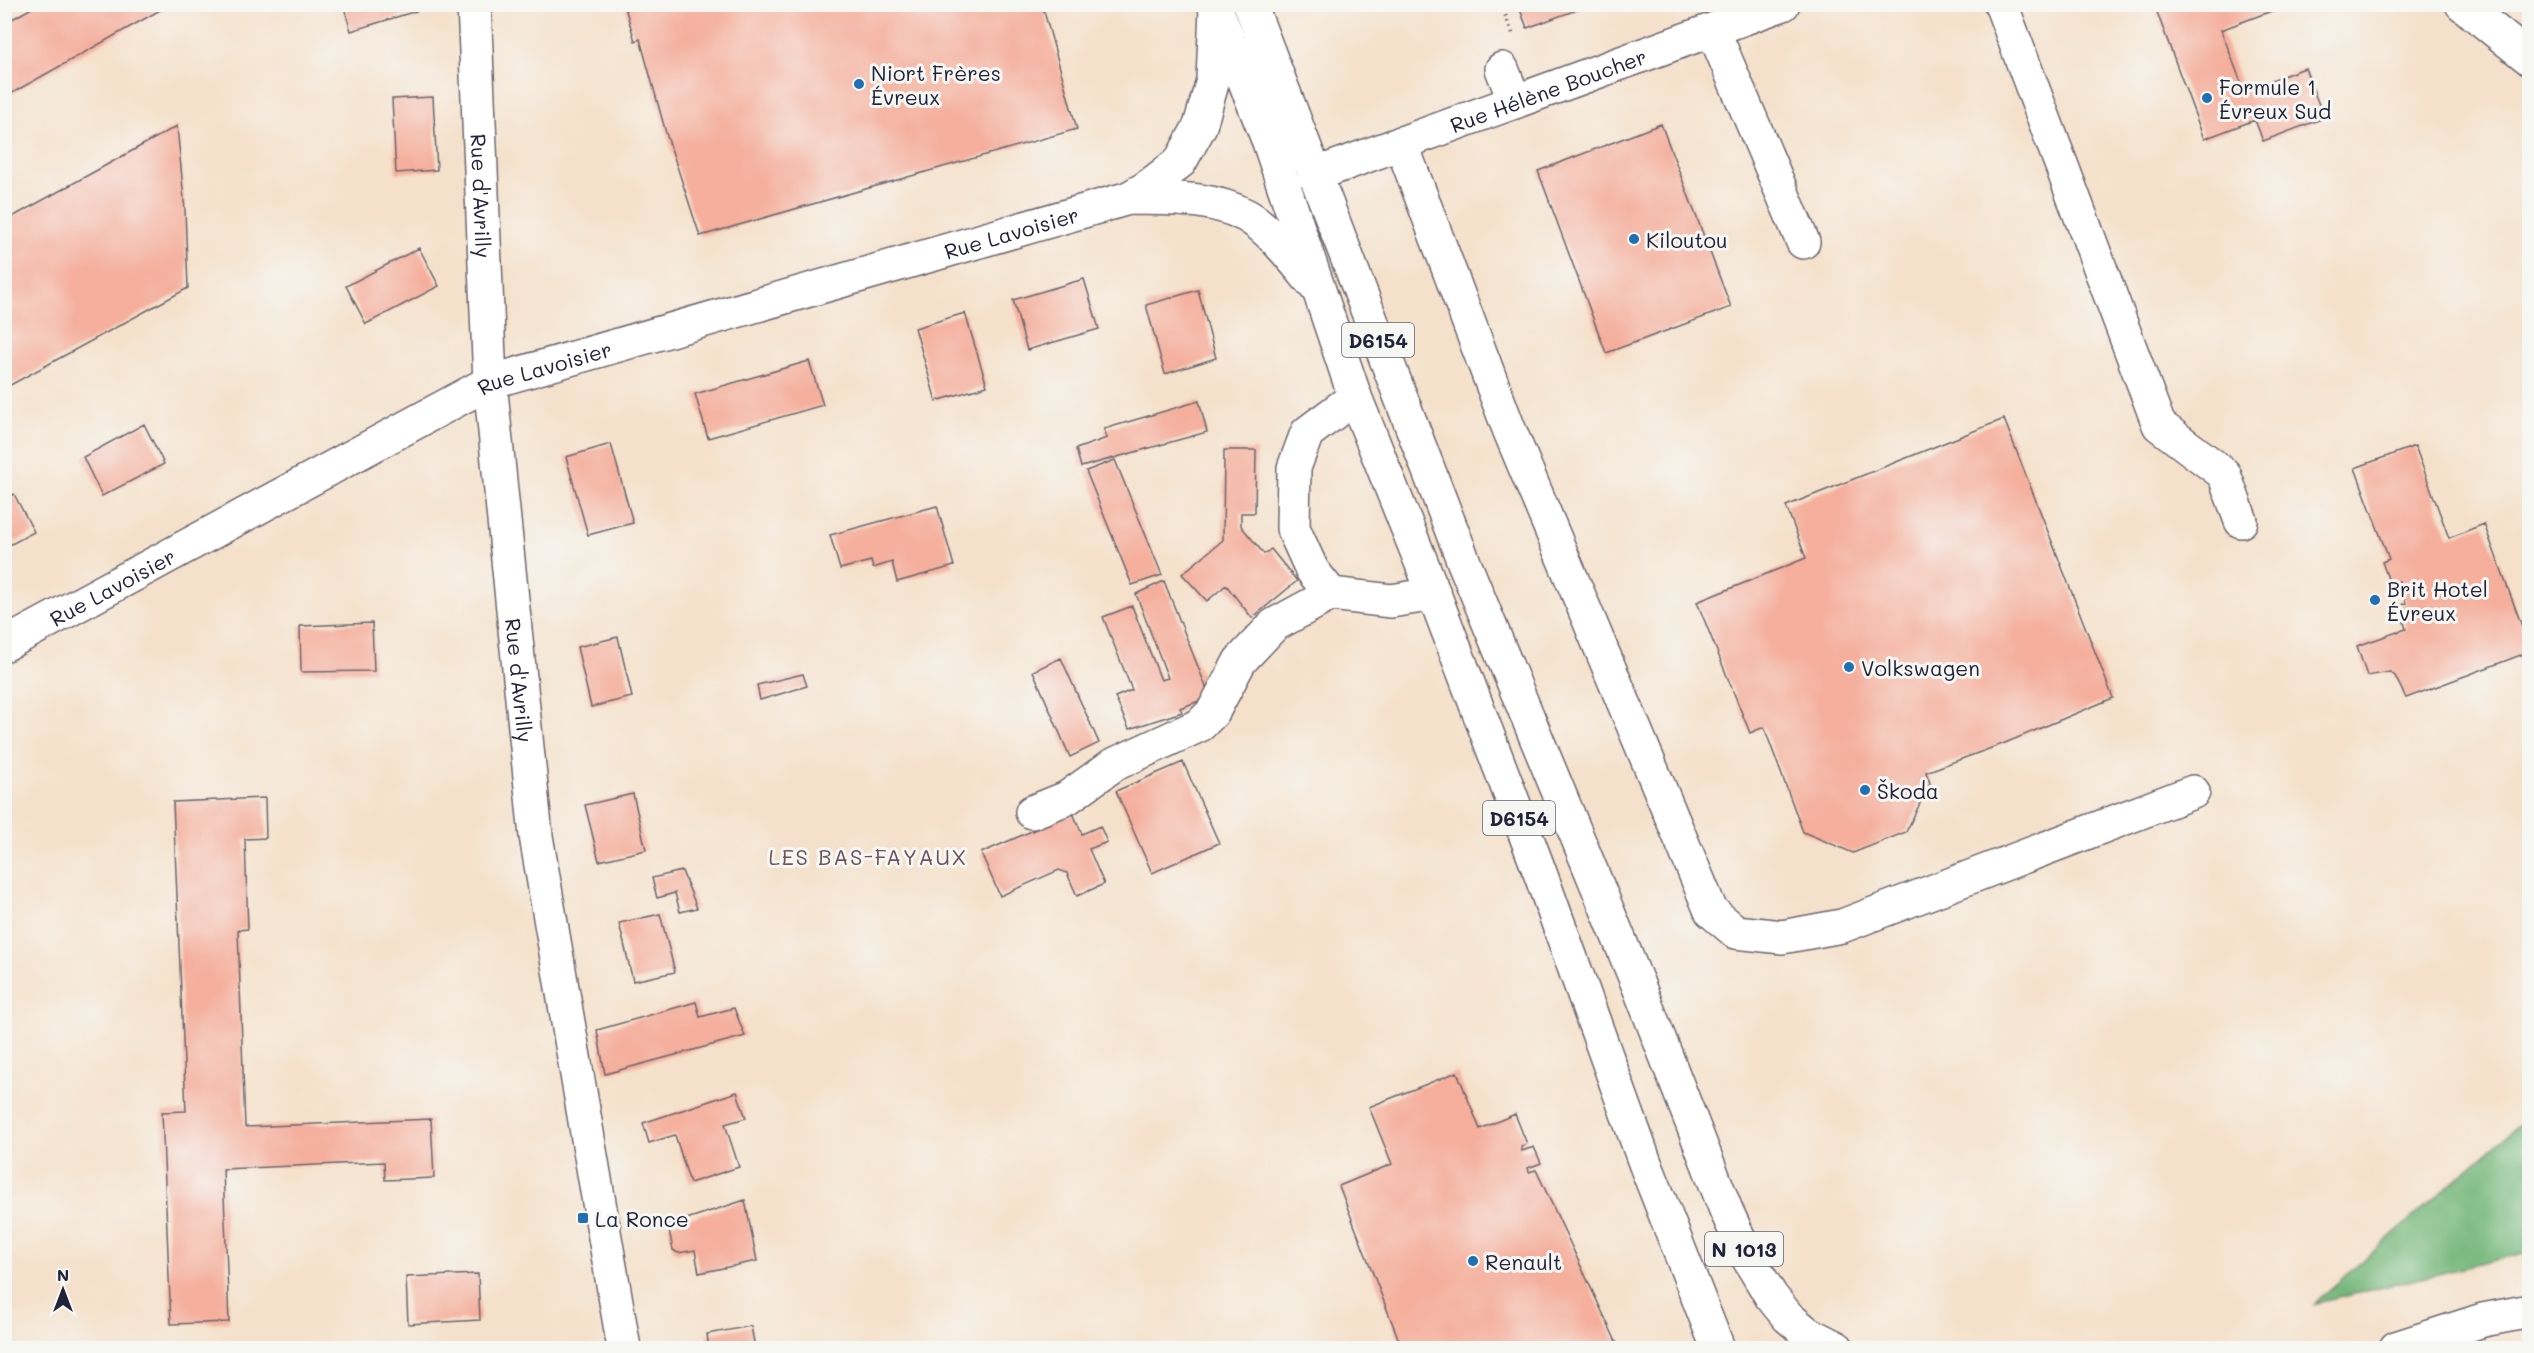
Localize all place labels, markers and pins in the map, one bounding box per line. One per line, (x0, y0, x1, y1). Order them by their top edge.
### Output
place label: Niort Frères Évreux (871, 59, 1001, 110)
place label: Formule 1 Évreux Sud (2219, 73, 2331, 124)
marker: Niort Frères Évreux (852, 77, 866, 91)
marker: Formule 1 Évreux Sud (2200, 91, 2214, 105)
place label: Kiloutou (1646, 226, 1728, 253)
marker: Kiloutou (1627, 232, 1641, 246)
place label: Brit Hotel Évreux (2387, 575, 2488, 626)
marker: Brit Hotel Évreux (2368, 593, 2382, 607)
place label: Volkswagen (1861, 654, 1980, 681)
marker: Volkswagen (1842, 660, 1856, 674)
place label: Škoda (1877, 777, 1939, 804)
marker: Škoda (1858, 783, 1872, 797)
place label: La Ronce (595, 1205, 689, 1232)
marker: La Ronce (576, 1211, 590, 1225)
place label: Renault (1485, 1248, 1562, 1275)
marker: Renault (1466, 1254, 1480, 1268)

